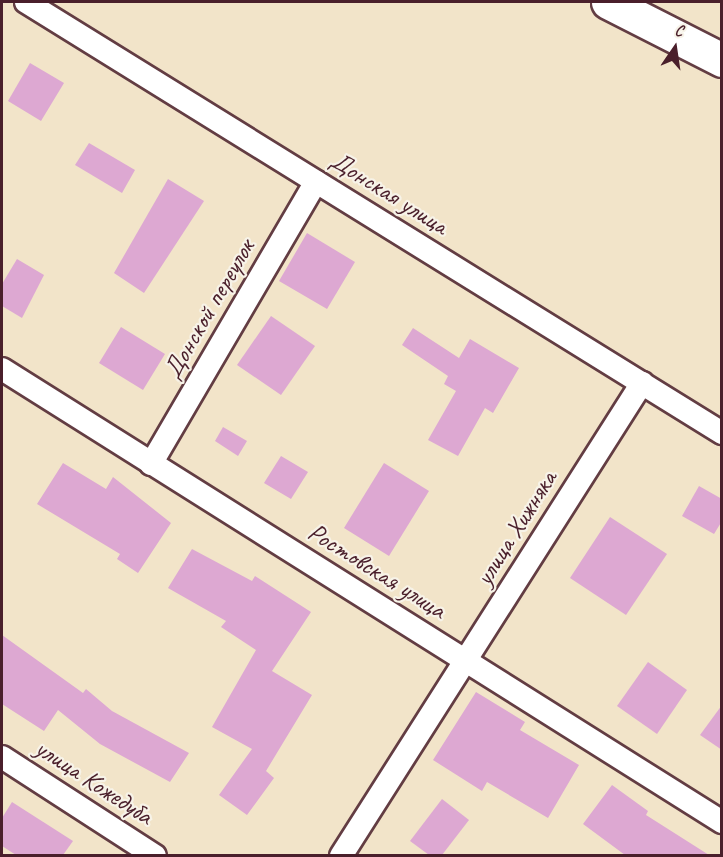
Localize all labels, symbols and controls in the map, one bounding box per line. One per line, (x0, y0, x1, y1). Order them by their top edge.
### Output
north arrow (645, 18, 705, 78)
text: С (673, 20, 685, 41)
street label: Донская улица (324, 145, 454, 241)
street label: Донской переулок (157, 234, 261, 384)
street label: улица Хижняка (468, 464, 564, 592)
street label: Ростовская улица (302, 516, 452, 626)
street label: улица Кожедуба (29, 732, 159, 832)

